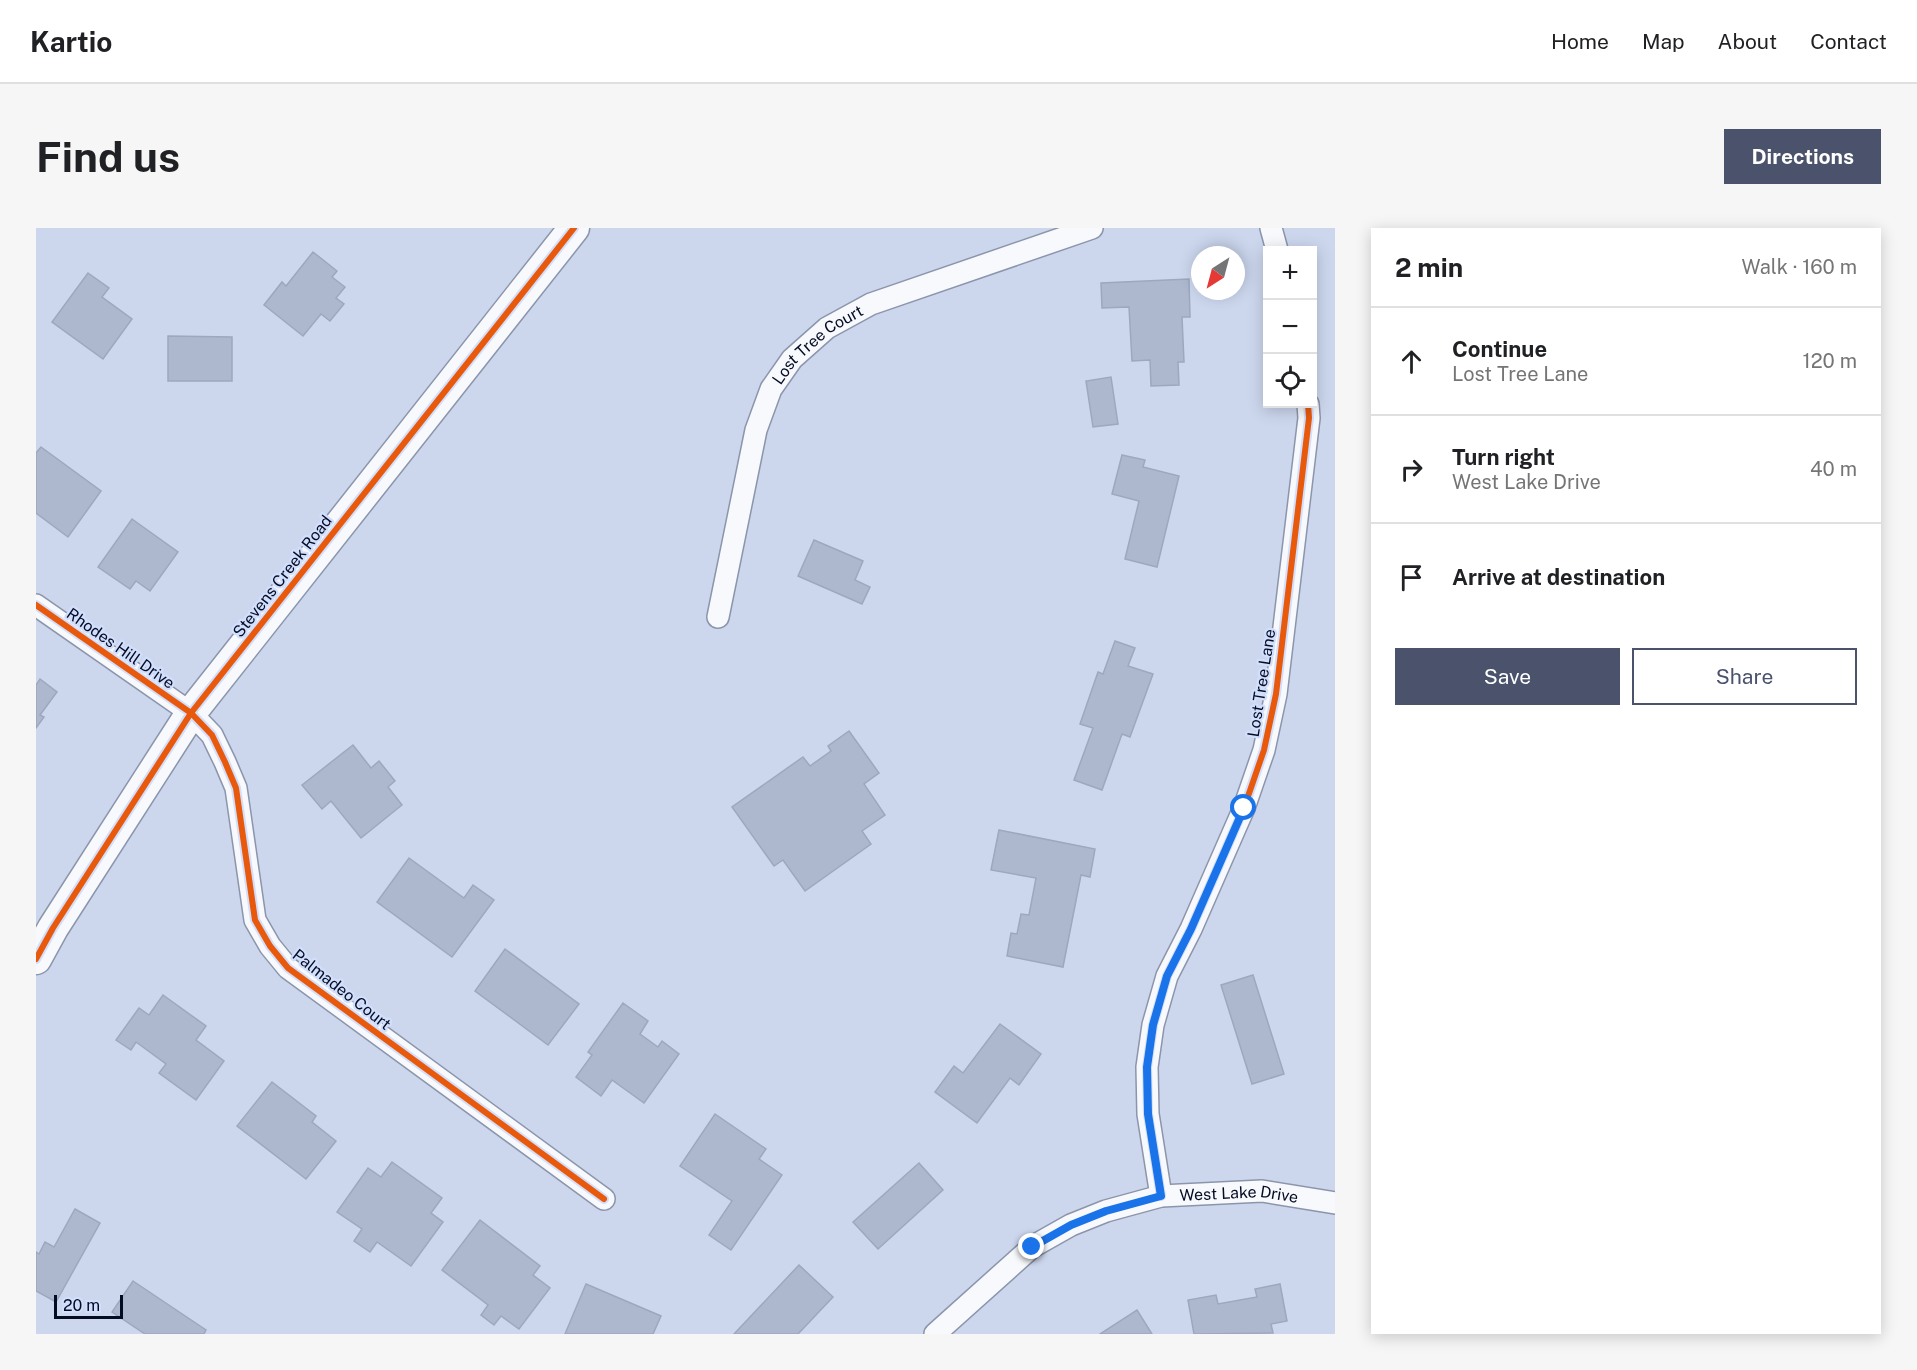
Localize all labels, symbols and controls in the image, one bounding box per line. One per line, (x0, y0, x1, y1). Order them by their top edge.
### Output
text: Kartio (30, 25, 112, 58)
text: Home (1551, 29, 1609, 54)
text: Map (1642, 29, 1685, 54)
text: About (1718, 29, 1777, 54)
text: Contact (1810, 29, 1887, 54)
button: Directions (1724, 129, 1881, 184)
text: Find us (36, 132, 180, 181)
north arrow (1191, 246, 1245, 300)
map controls (1263, 246, 1317, 408)
button: + (1263, 246, 1317, 300)
text: 2 min (1395, 252, 1463, 283)
text: Walk · 160 m (1742, 255, 1857, 279)
button: − (1263, 300, 1317, 354)
street label: Lost Tree Court (768, 301, 866, 388)
text: Continue (1452, 336, 1547, 362)
icon: ahead (1395, 345, 1428, 378)
text: 120 m (1803, 349, 1857, 373)
button: locate (1263, 354, 1317, 408)
text: Lost Tree Lane (1452, 362, 1588, 386)
text: Turn right (1452, 444, 1555, 470)
icon: right (1395, 453, 1428, 486)
text: 40 m (1810, 457, 1857, 481)
text: West Lake Drive (1452, 470, 1601, 494)
street label: Stevens Creek Road (229, 512, 336, 641)
icon: arrive (1395, 561, 1428, 594)
text: Arrive at destination (1452, 564, 1665, 590)
street label: Rhodes Hill Drive (63, 604, 178, 693)
street label: Lost Tree Lane (1244, 628, 1279, 738)
button: Save (1395, 648, 1620, 705)
button: Share (1632, 648, 1857, 705)
route start (1230, 794, 1256, 820)
street label: Palmadeo Court (289, 945, 395, 1034)
street label: West Lake Drive (1179, 1182, 1300, 1207)
route end (1018, 1233, 1044, 1259)
scale bar (54, 1292, 123, 1320)
text: 20 m (63, 1296, 100, 1315)

